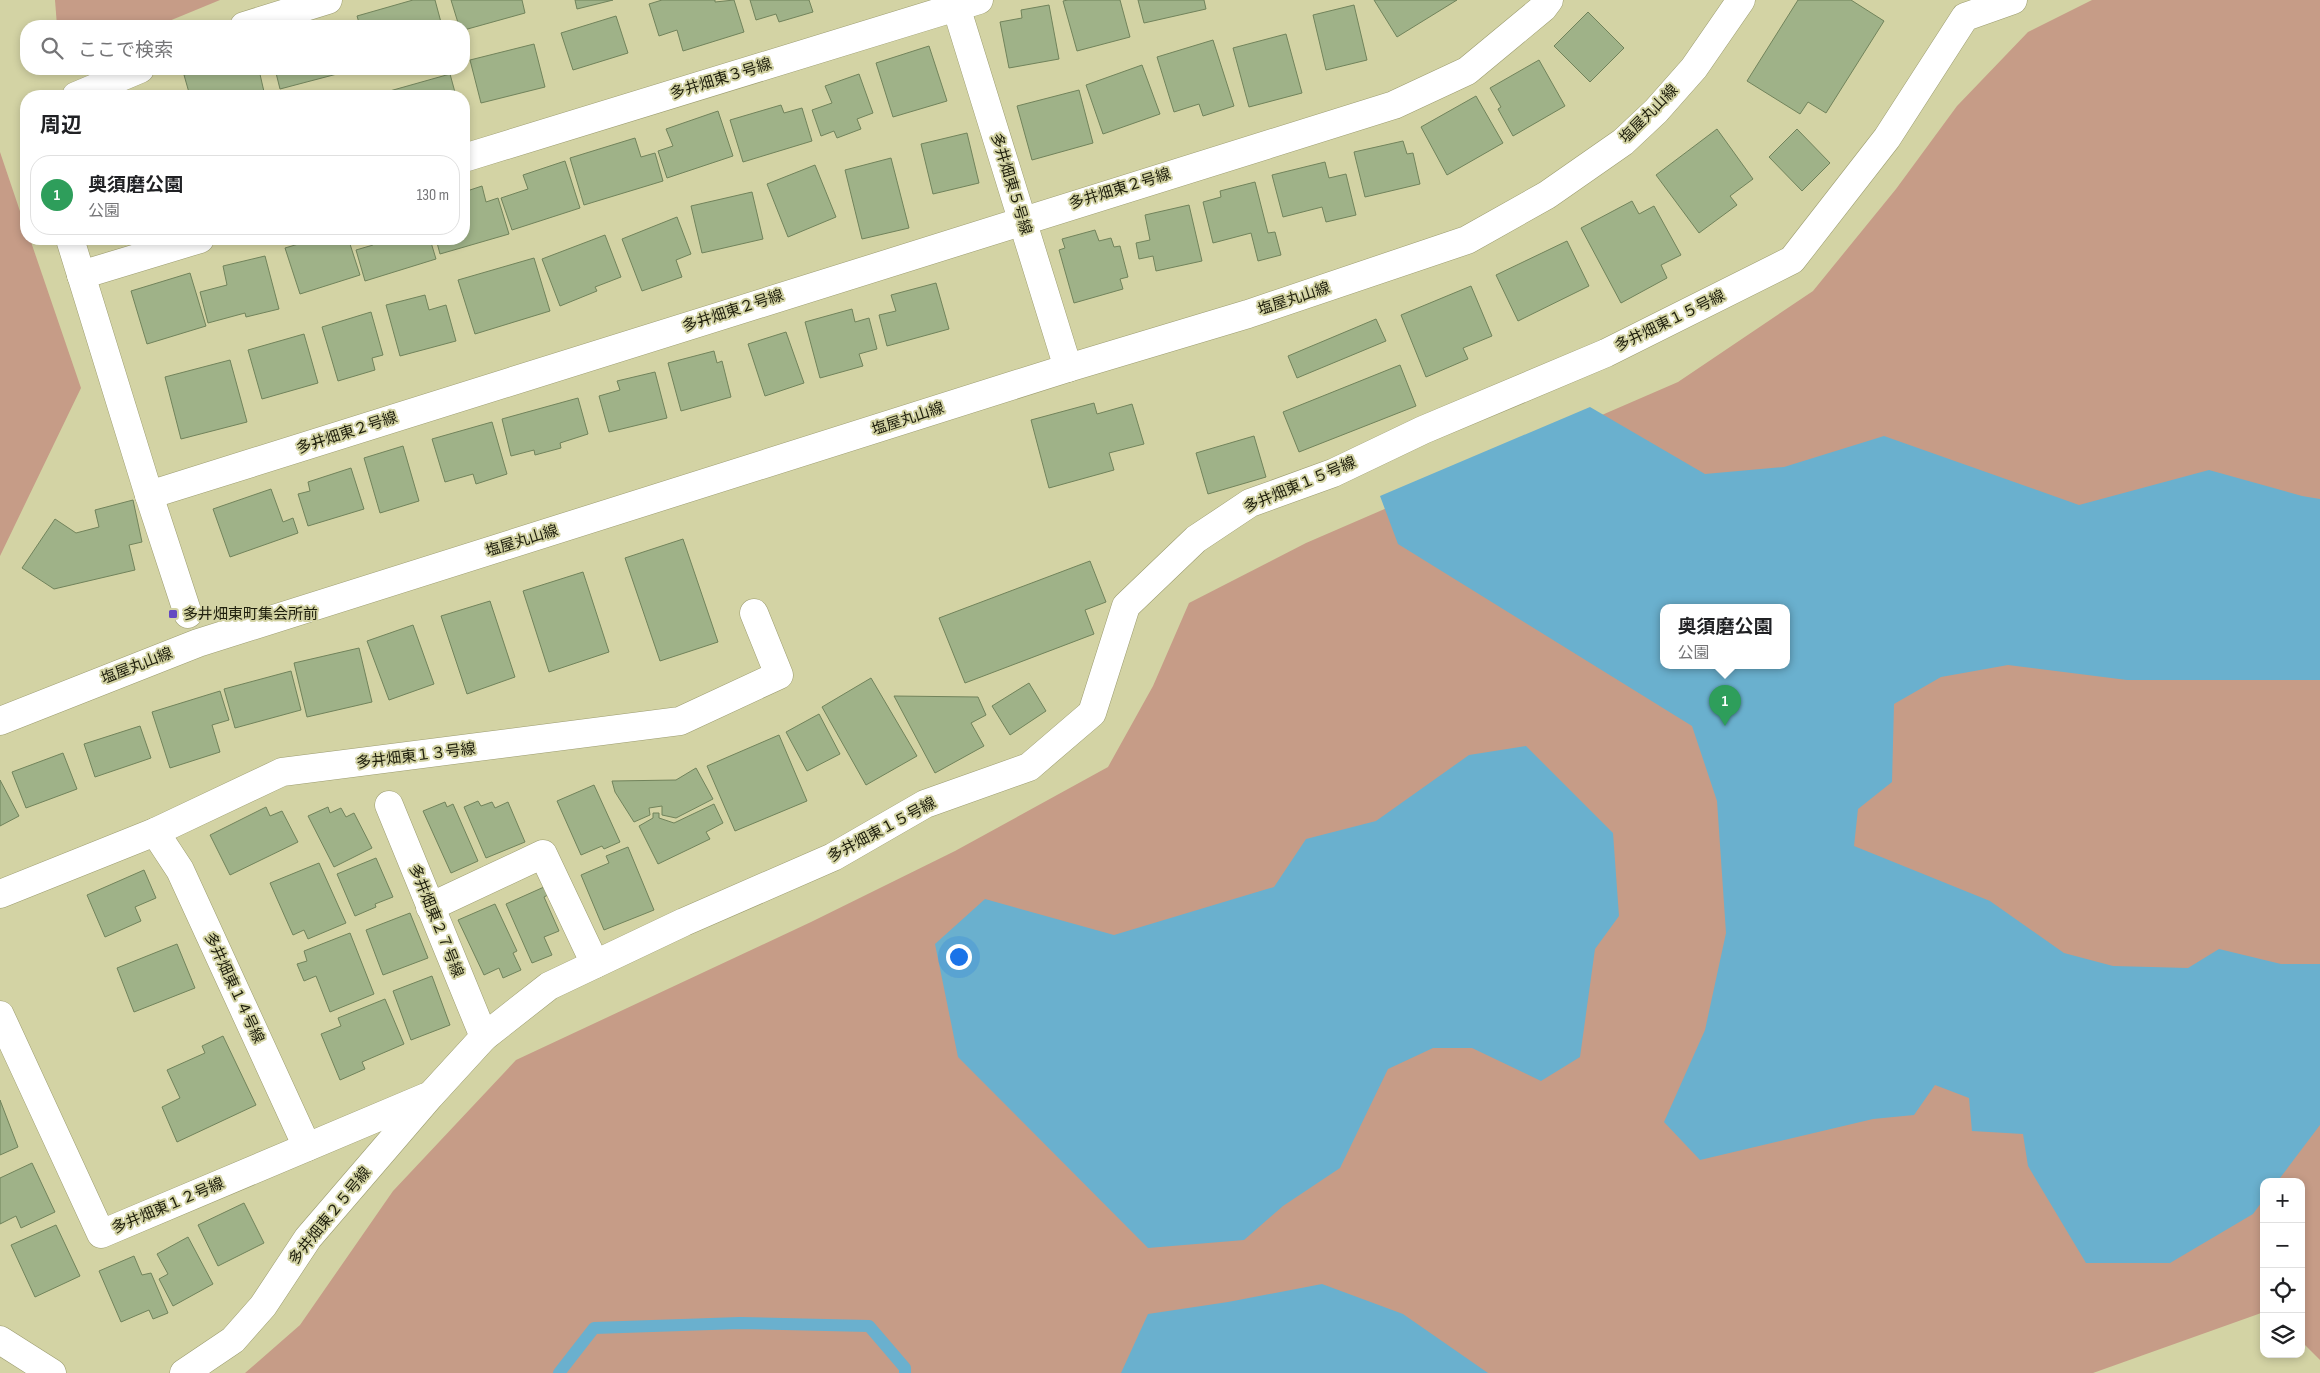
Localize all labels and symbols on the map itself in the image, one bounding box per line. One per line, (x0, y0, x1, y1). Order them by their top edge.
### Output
street label: 多井畑東３号線 (668, 55, 774, 103)
street label: 塩屋丸山線 (1616, 81, 1682, 147)
street label: 多井畑東５号線 (987, 131, 1035, 237)
street label: 多井畑東２号線 (1067, 165, 1173, 213)
street label: 塩屋丸山線 (1255, 278, 1333, 320)
street label: 多井畑東２号線 (680, 286, 786, 336)
street label: 多井畑東１５号線 (1612, 286, 1728, 356)
street label: 塩屋丸山線 (869, 398, 947, 440)
street label: 多井畑東２号線 (294, 408, 400, 458)
street label: 多井畑東１５号線 (1241, 453, 1359, 517)
street label: 塩屋丸山線 (483, 521, 561, 561)
place label: 多井畑東町集会所前 (183, 605, 318, 624)
marker: 多井畑東町集会所前 (167, 608, 179, 620)
street label: 塩屋丸山線 (99, 644, 175, 688)
pin: 1 (1709, 685, 1741, 726)
street label: 多井畑東１３号線 (355, 739, 477, 773)
street label: 多井畑東１５号線 (825, 793, 939, 867)
street label: 多井畑東２７号線 (405, 862, 467, 980)
street label: 多井畑東１４号線 (200, 930, 268, 1046)
your location (946, 944, 972, 970)
street label: 多井畑東２５号線 (285, 1163, 375, 1269)
street label: 多井畑東１２号線 (109, 1174, 227, 1238)

